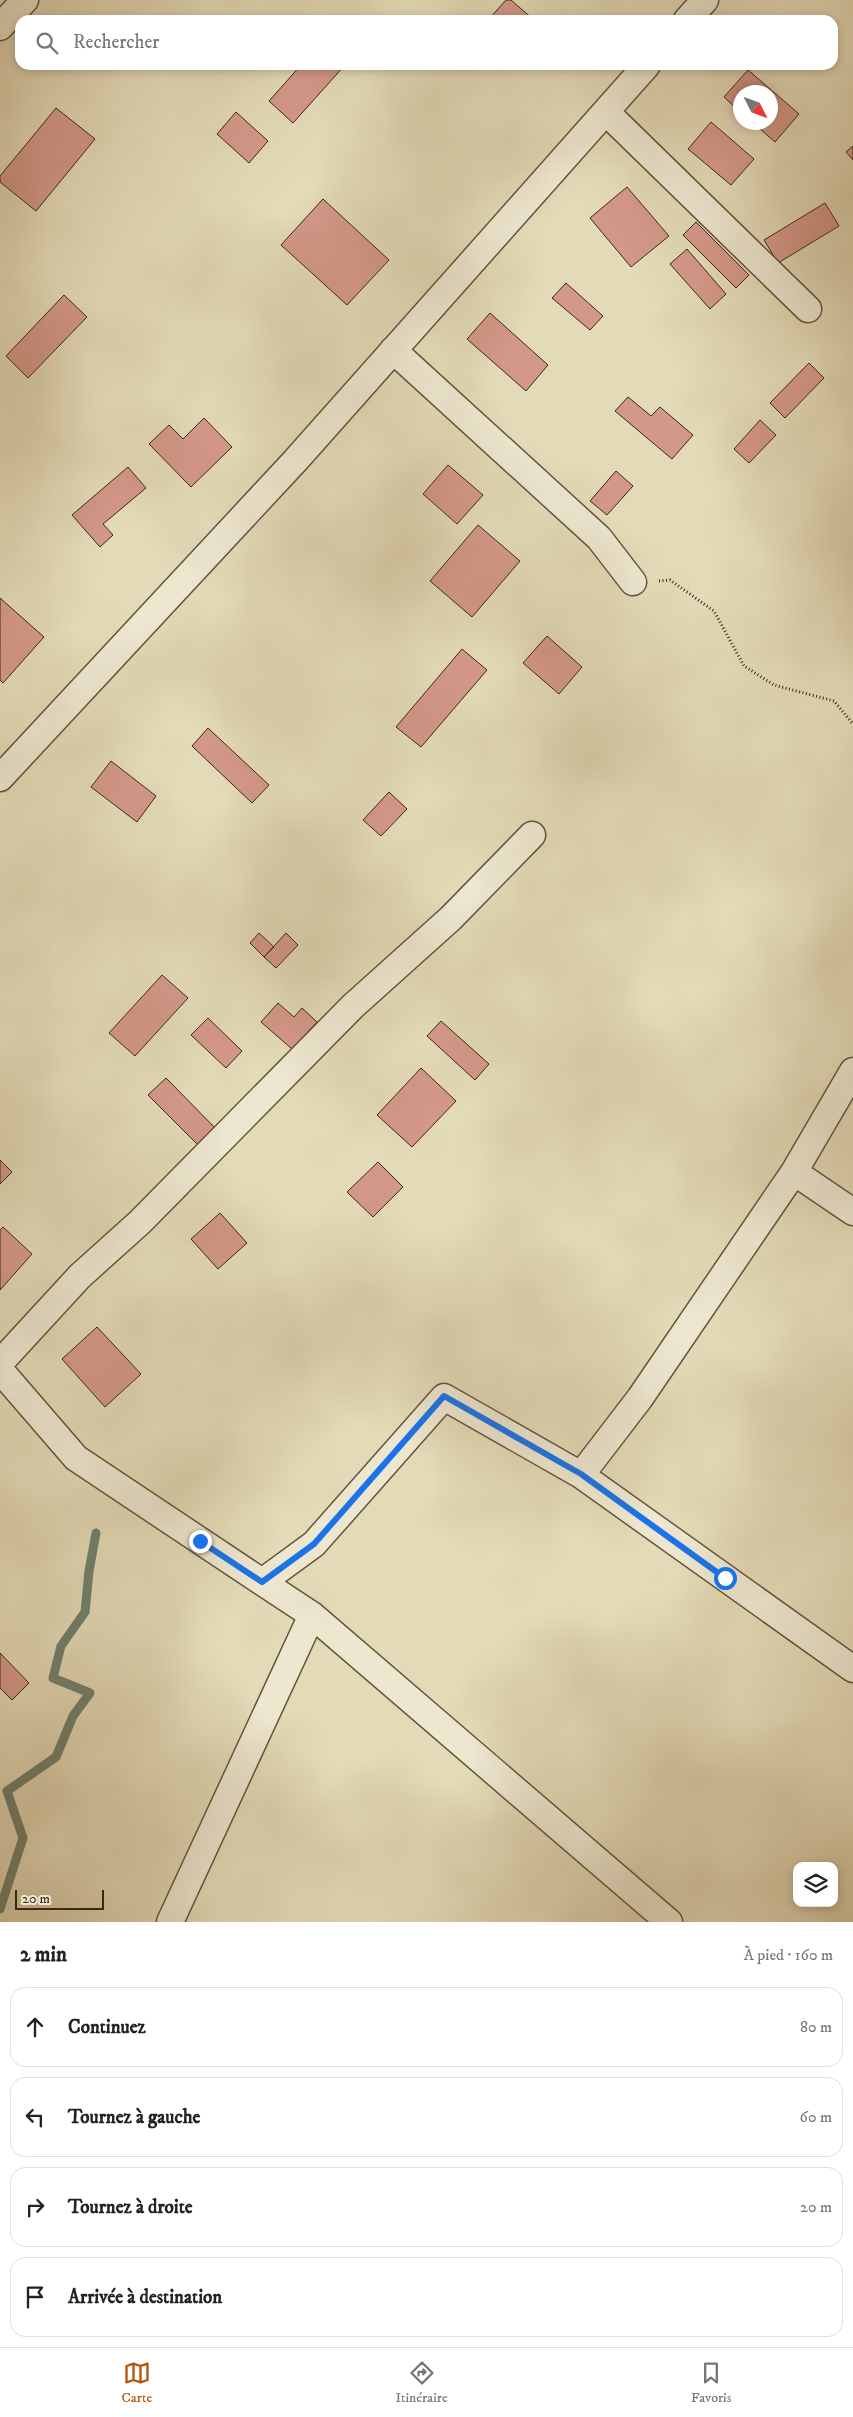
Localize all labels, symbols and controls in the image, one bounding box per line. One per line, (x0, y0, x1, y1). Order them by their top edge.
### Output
search box (15, 15, 838, 70)
icon: search (33, 29, 61, 57)
text: Rechercher (73, 31, 159, 54)
north arrow (733, 85, 778, 130)
route end (189, 1530, 212, 1553)
route start (714, 1567, 737, 1590)
map controls (793, 1862, 838, 1907)
button: layers (793, 1862, 838, 1907)
scale bar (15, 1887, 104, 1910)
text: 20 m (22, 1890, 50, 1908)
text: 2 min (20, 1942, 67, 1968)
text: À pied · 160 m (744, 1945, 833, 1965)
icon: ahead (21, 2013, 49, 2041)
text: Continuez (68, 2016, 146, 2039)
text: 80 m (800, 2017, 832, 2037)
icon: left (21, 2103, 49, 2131)
text: Tournez à gauche (68, 2106, 200, 2129)
text: 60 m (800, 2107, 832, 2127)
icon: right (21, 2193, 49, 2221)
text: Tournez à droite (68, 2196, 193, 2219)
text: 20 m (800, 2197, 832, 2217)
icon: arrive (21, 2283, 49, 2311)
text: Arrivée à destination (68, 2286, 222, 2309)
tab: Carte (122, 2359, 152, 2407)
tab: Itinéraire (395, 2359, 448, 2407)
tab: Favoris (691, 2359, 731, 2407)

